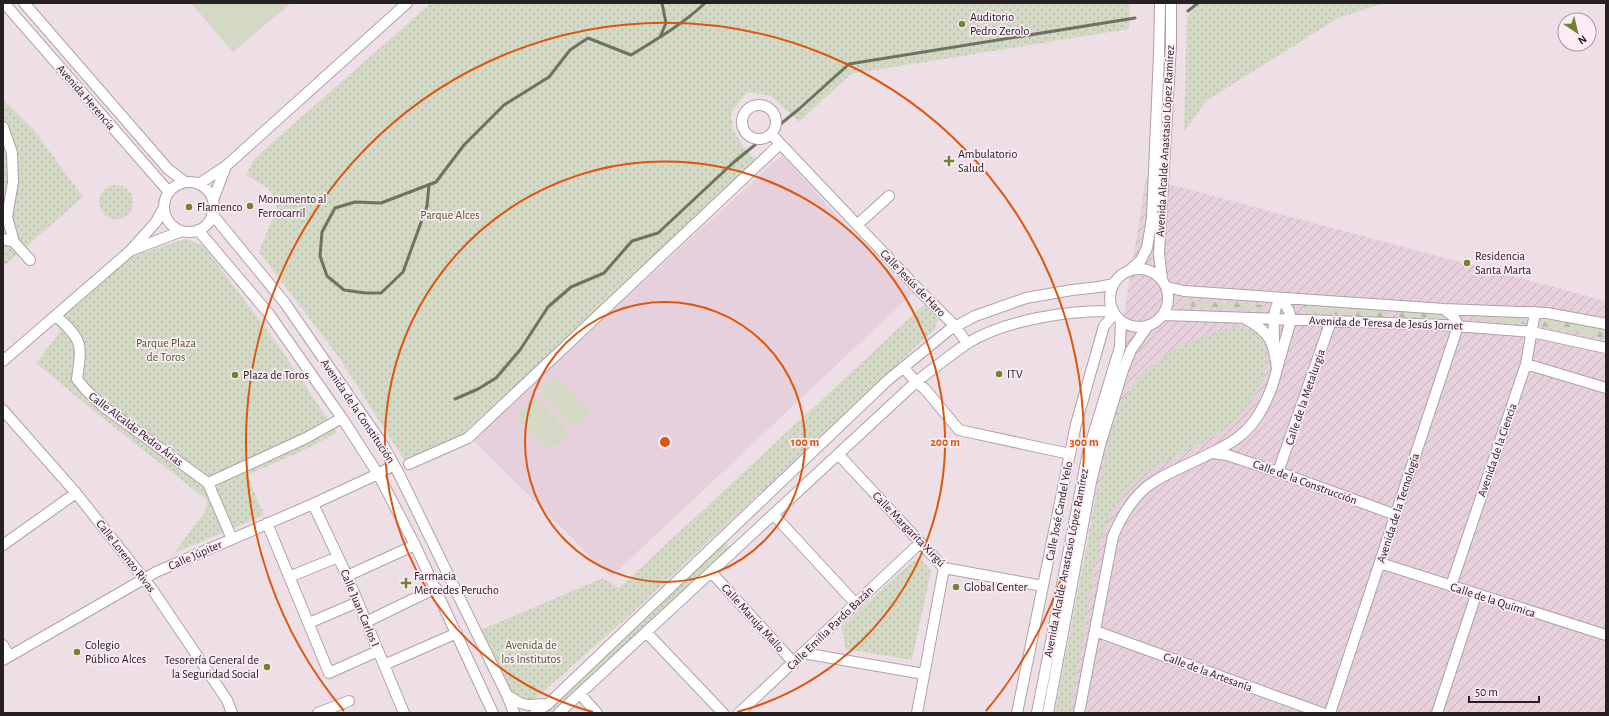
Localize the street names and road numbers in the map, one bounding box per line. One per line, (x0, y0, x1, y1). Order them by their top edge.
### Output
street label: Avenida Alcalde Anastasio López Ramírez (1154, 45, 1176, 237)
street label: Avenida Herencia (55, 62, 118, 132)
street label: Calle Jesús de Haro (878, 247, 948, 319)
street label: Avenida de Teresa de Jesús Jornet (1309, 314, 1463, 332)
street label: Calle de la Metalurgia (1283, 347, 1327, 447)
street label: Avenida de la Constitución (319, 357, 397, 465)
street label: Calle Alcalde Pedro Árias (87, 389, 186, 468)
street label: Avenida de la Ciencia (1475, 401, 1519, 498)
street label: Avenida de la Tecnología (1375, 451, 1422, 564)
street label: Calle de la Construcción (1251, 458, 1359, 506)
street label: Calle José Candel Yelo (1043, 460, 1075, 562)
street label: Avenida Alcalde Anastasio López Ramírez (1042, 467, 1090, 658)
street label: Calle Margarita Xirgú (870, 489, 948, 569)
street label: Calle Lorenzo Rivas (94, 517, 158, 595)
street label: Calle Júpiter (167, 538, 224, 572)
street label: Calle Juan Carlos I (338, 568, 382, 648)
street label: Calle de la Química (1449, 581, 1537, 620)
street label: Calle Maruja Mallo (719, 582, 787, 655)
street label: Calle Emilia Pardo Bazán (785, 584, 875, 672)
street label: Calle de la Artesanía (1162, 650, 1255, 694)

